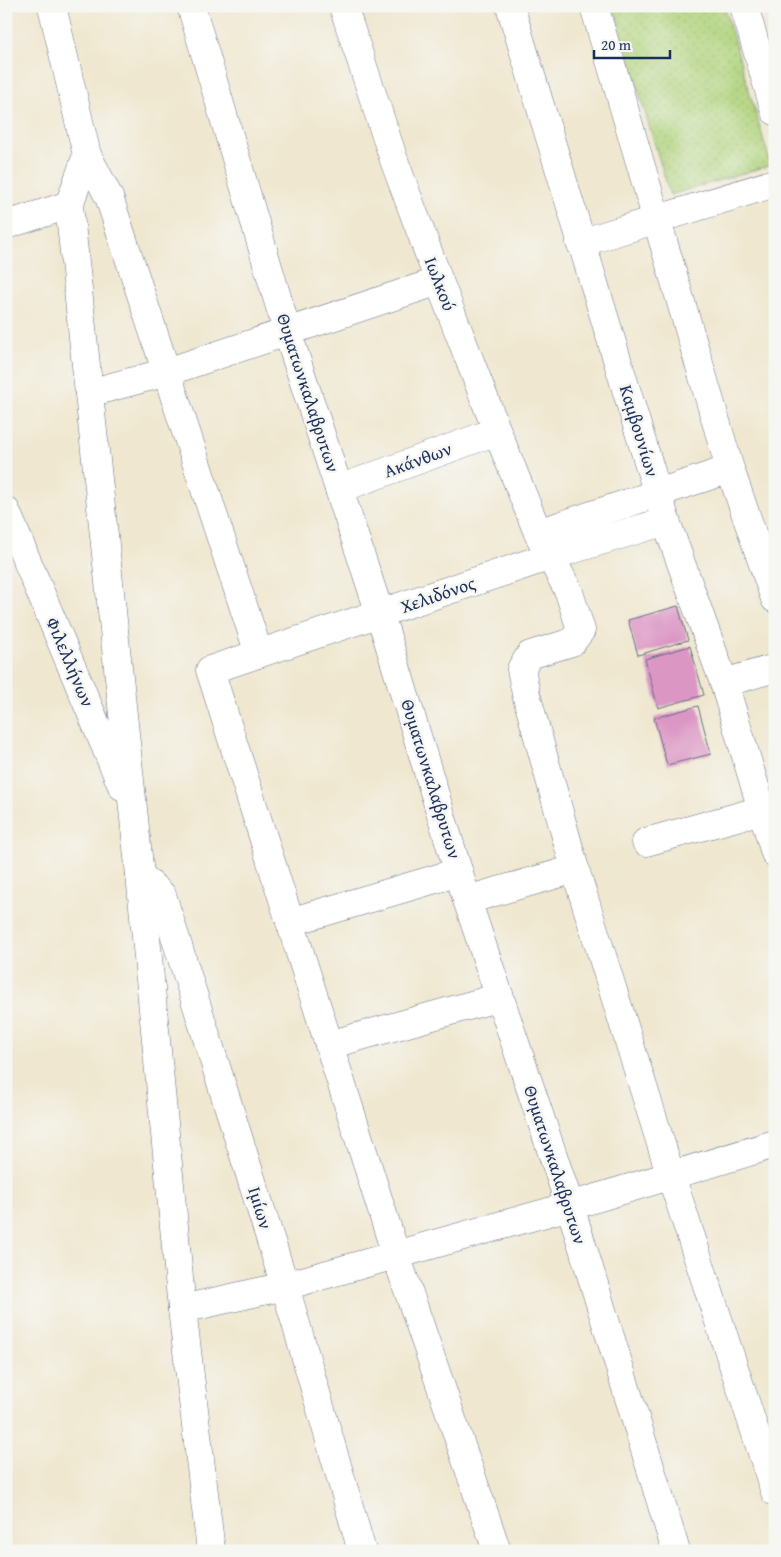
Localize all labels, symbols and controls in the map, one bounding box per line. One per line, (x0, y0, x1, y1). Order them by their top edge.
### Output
scale bar (594, 28, 670, 60)
text: 20 m (601, 34, 632, 55)
street label: Ιωλκού (418, 253, 463, 315)
street label: Θυματωνκαλαβρυτων (270, 310, 347, 476)
street label: Καμβουνίων (613, 382, 666, 480)
street label: Ακάνθων (380, 435, 456, 484)
street label: Χελιδόνος (397, 569, 479, 620)
street label: Φιλελλήνων (39, 613, 102, 711)
street label: Θυματωνκαλαβρυτων (394, 696, 469, 862)
street label: Θυματωνκαλαβρυτων (517, 1082, 594, 1248)
street label: Ιμίων (241, 1183, 280, 1232)

